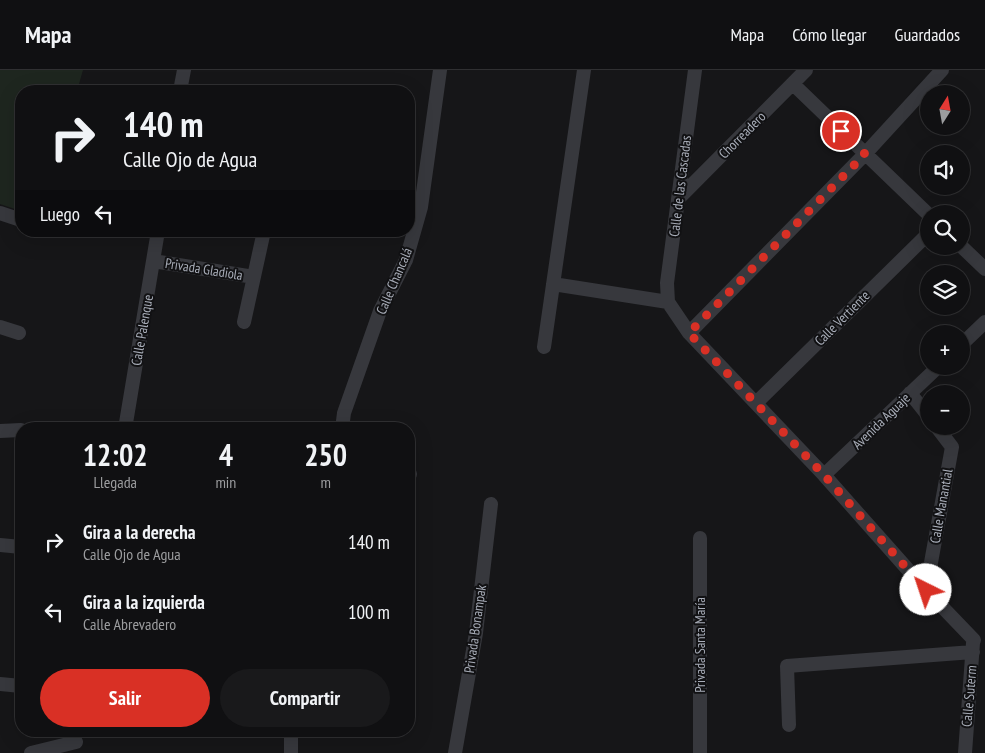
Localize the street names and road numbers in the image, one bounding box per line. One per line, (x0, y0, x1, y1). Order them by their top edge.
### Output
street label: Chorreadero (715, 108, 769, 162)
street label: Calle de las Cascadas (665, 134, 695, 238)
street label: Calle Chancalá (372, 245, 416, 317)
street label: Privada Gladiola (164, 254, 244, 284)
street label: Calle Vertiente (811, 286, 874, 349)
street label: Calle Palenque (127, 293, 157, 367)
street label: Avenida Aguaje (848, 389, 914, 453)
street label: Calle Manantial (926, 467, 957, 545)
street label: Privada Bonampak (460, 583, 490, 674)
street label: Privada Santa María (691, 597, 709, 693)
street label: Calle Suterm (957, 665, 981, 727)

